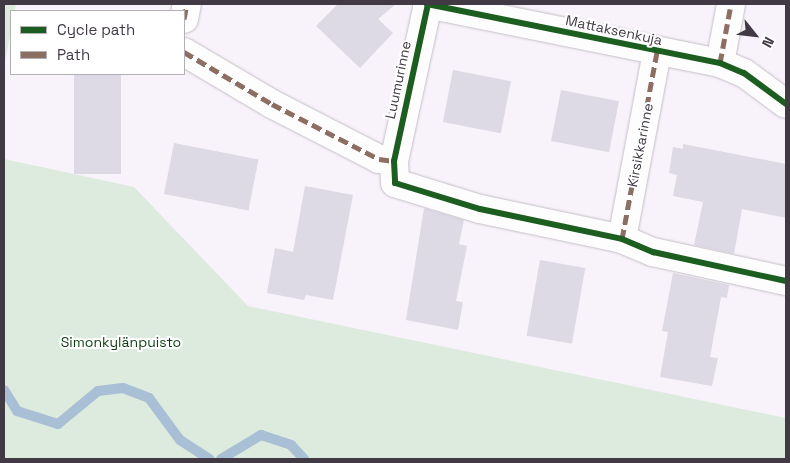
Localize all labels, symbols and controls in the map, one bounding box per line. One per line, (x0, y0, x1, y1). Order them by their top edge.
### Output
legend (10, 10, 185, 75)
north arrow (730, 10, 780, 60)
street label: Mattaksenkuja (564, 12, 664, 48)
text: Cycle path (57, 20, 135, 39)
text: N (758, 34, 778, 51)
street label: Luumurinne (382, 39, 414, 121)
text: Path (57, 45, 90, 64)
street label: Kirsikkarinne (624, 102, 656, 188)
park label: Simonkylänpuisto (61, 334, 181, 350)

